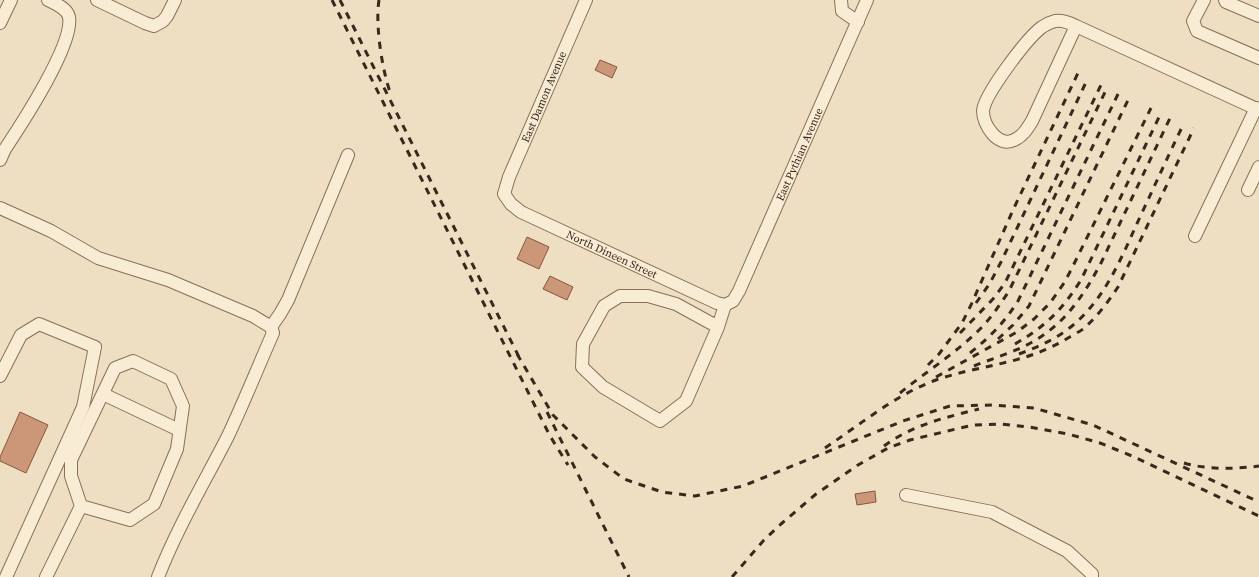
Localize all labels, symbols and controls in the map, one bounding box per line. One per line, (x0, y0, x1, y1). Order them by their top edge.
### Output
street label: East Damon Avenue (518, 49, 570, 145)
street label: East Pythian Avenue (772, 105, 826, 203)
street label: North Dineen Street (564, 227, 660, 282)

